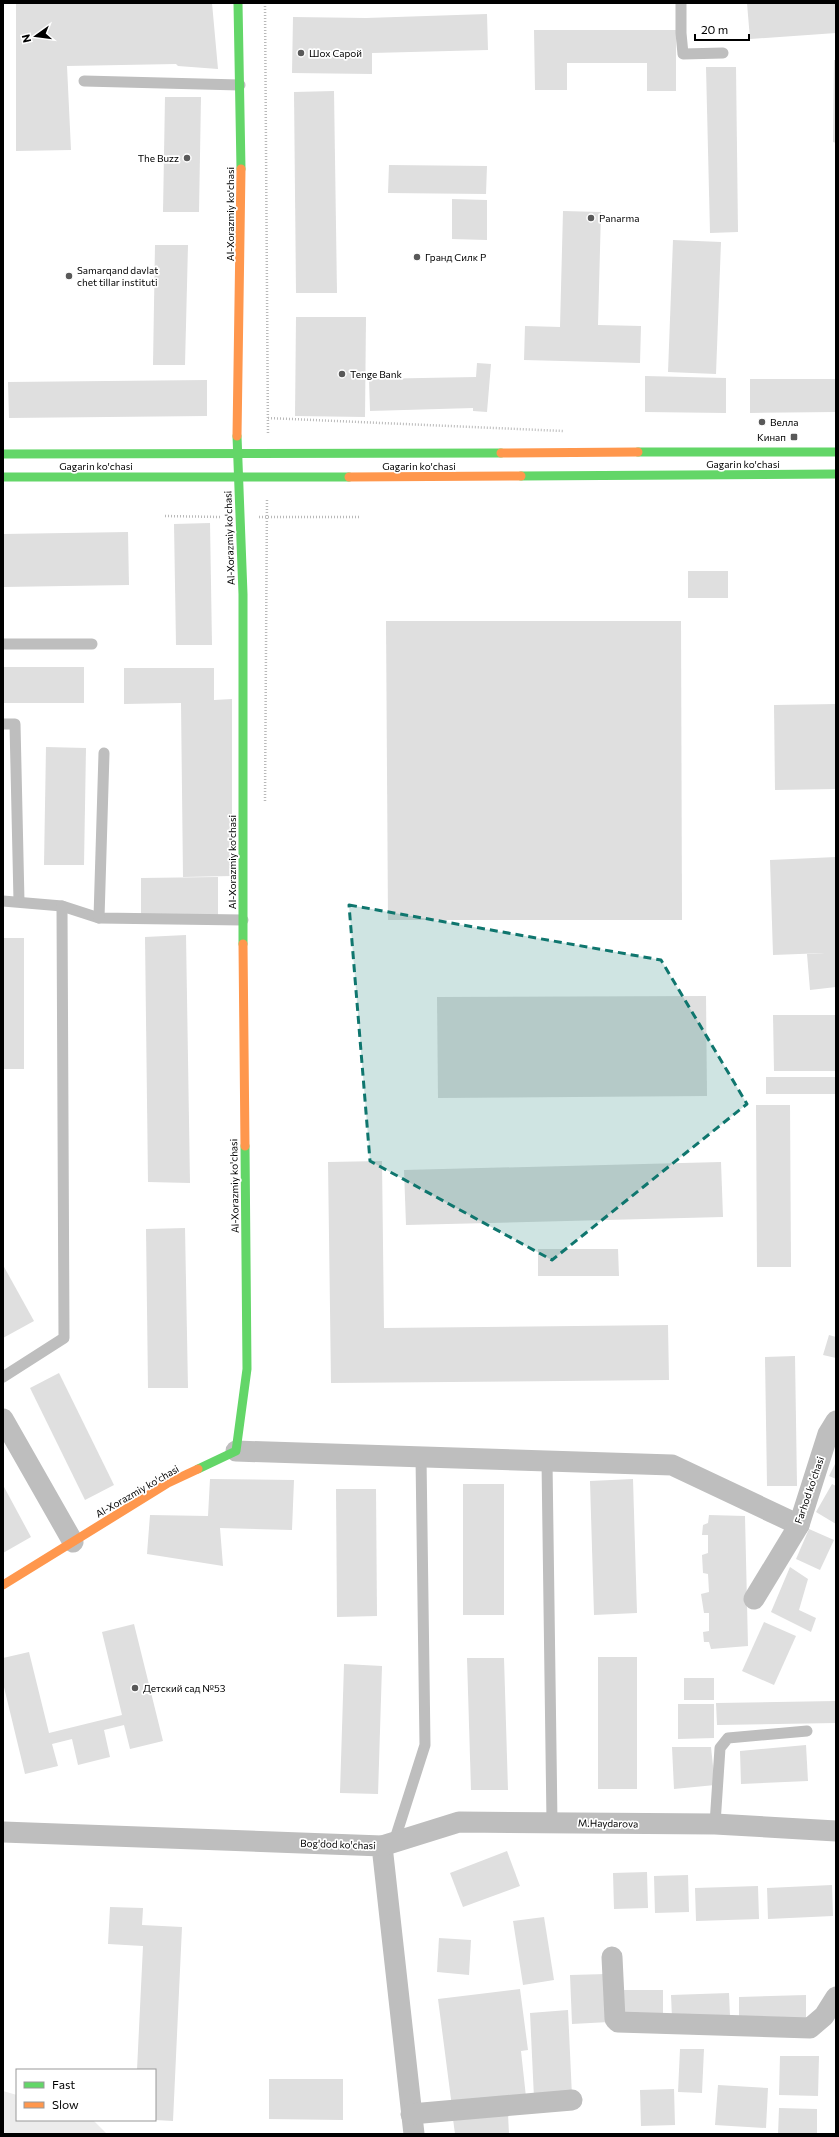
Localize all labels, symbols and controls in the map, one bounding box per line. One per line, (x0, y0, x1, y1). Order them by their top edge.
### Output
north arrow (16, 16, 56, 56)
scale bar (695, 16, 749, 42)
text: 20 m (701, 22, 728, 36)
text: N (19, 33, 33, 44)
place label: Шох Сарой (309, 47, 362, 59)
marker: Шох Сарой (296, 48, 306, 58)
place label: The Buzz (138, 152, 179, 164)
marker: The Buzz (182, 153, 192, 163)
street label: Al-Xorazmiy ko'chasi (224, 167, 236, 261)
place label: Panarma (599, 212, 639, 224)
marker: Panarma (586, 213, 596, 223)
place label: Гранд Силк Р (425, 251, 486, 263)
marker: Гранд Силк Р (412, 252, 422, 262)
place label: Samarqand davlat chet tillar instituti (77, 264, 158, 288)
marker: Samarqand davlat chet tillar instituti (64, 271, 74, 281)
place label: Tenge Bank (350, 368, 403, 380)
marker: Tenge Bank (337, 369, 347, 379)
place label: Велла (770, 416, 798, 428)
marker: Велла (757, 417, 767, 427)
place label: Кинап (757, 431, 786, 443)
marker: Кинап (789, 432, 799, 442)
street label: Gagarin ko'chasi (706, 458, 780, 470)
street label: Gagarin ko'chasi (59, 460, 133, 472)
street label: Gagarin ko'chasi (382, 460, 456, 472)
street label: Al-Xorazmiy ko'chasi (221, 491, 237, 585)
street label: Al-Xorazmiy ko'chasi (226, 815, 238, 909)
street label: Al-Xorazmiy ko'chasi (227, 1139, 241, 1233)
street label: Farhod ko'chasi (792, 1455, 826, 1525)
street label: Al-Xorazmiy ko'chasi (93, 1462, 181, 1520)
place label: Детский сад №53 (143, 1682, 226, 1694)
marker: Детский сад №53 (130, 1683, 140, 1693)
street label: M.Haydarova (578, 1816, 638, 1830)
street label: Bog'dod ko'chasi (300, 1837, 376, 1851)
legend (16, 2069, 156, 2121)
text: Fast (52, 2077, 75, 2091)
text: Slow (52, 2097, 79, 2111)

